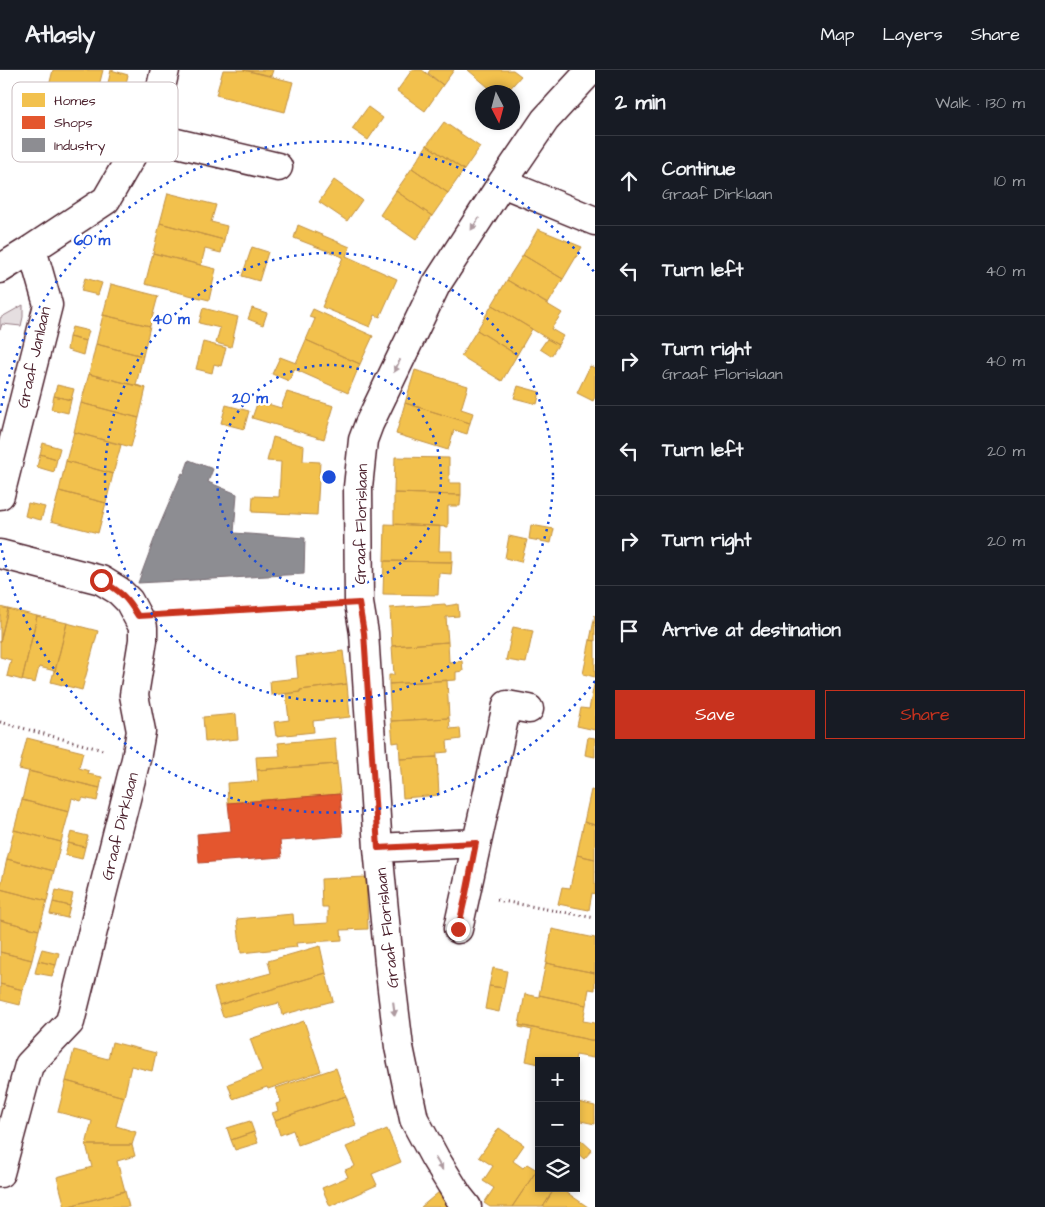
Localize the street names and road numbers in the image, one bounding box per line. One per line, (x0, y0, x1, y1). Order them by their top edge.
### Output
street label: Graaf Janlaan (12, 304, 56, 410)
street label: Graaf Florislaan (349, 463, 373, 585)
street label: Graaf Dirklaan (96, 770, 144, 882)
street label: Graaf Florislaan (370, 867, 404, 989)

